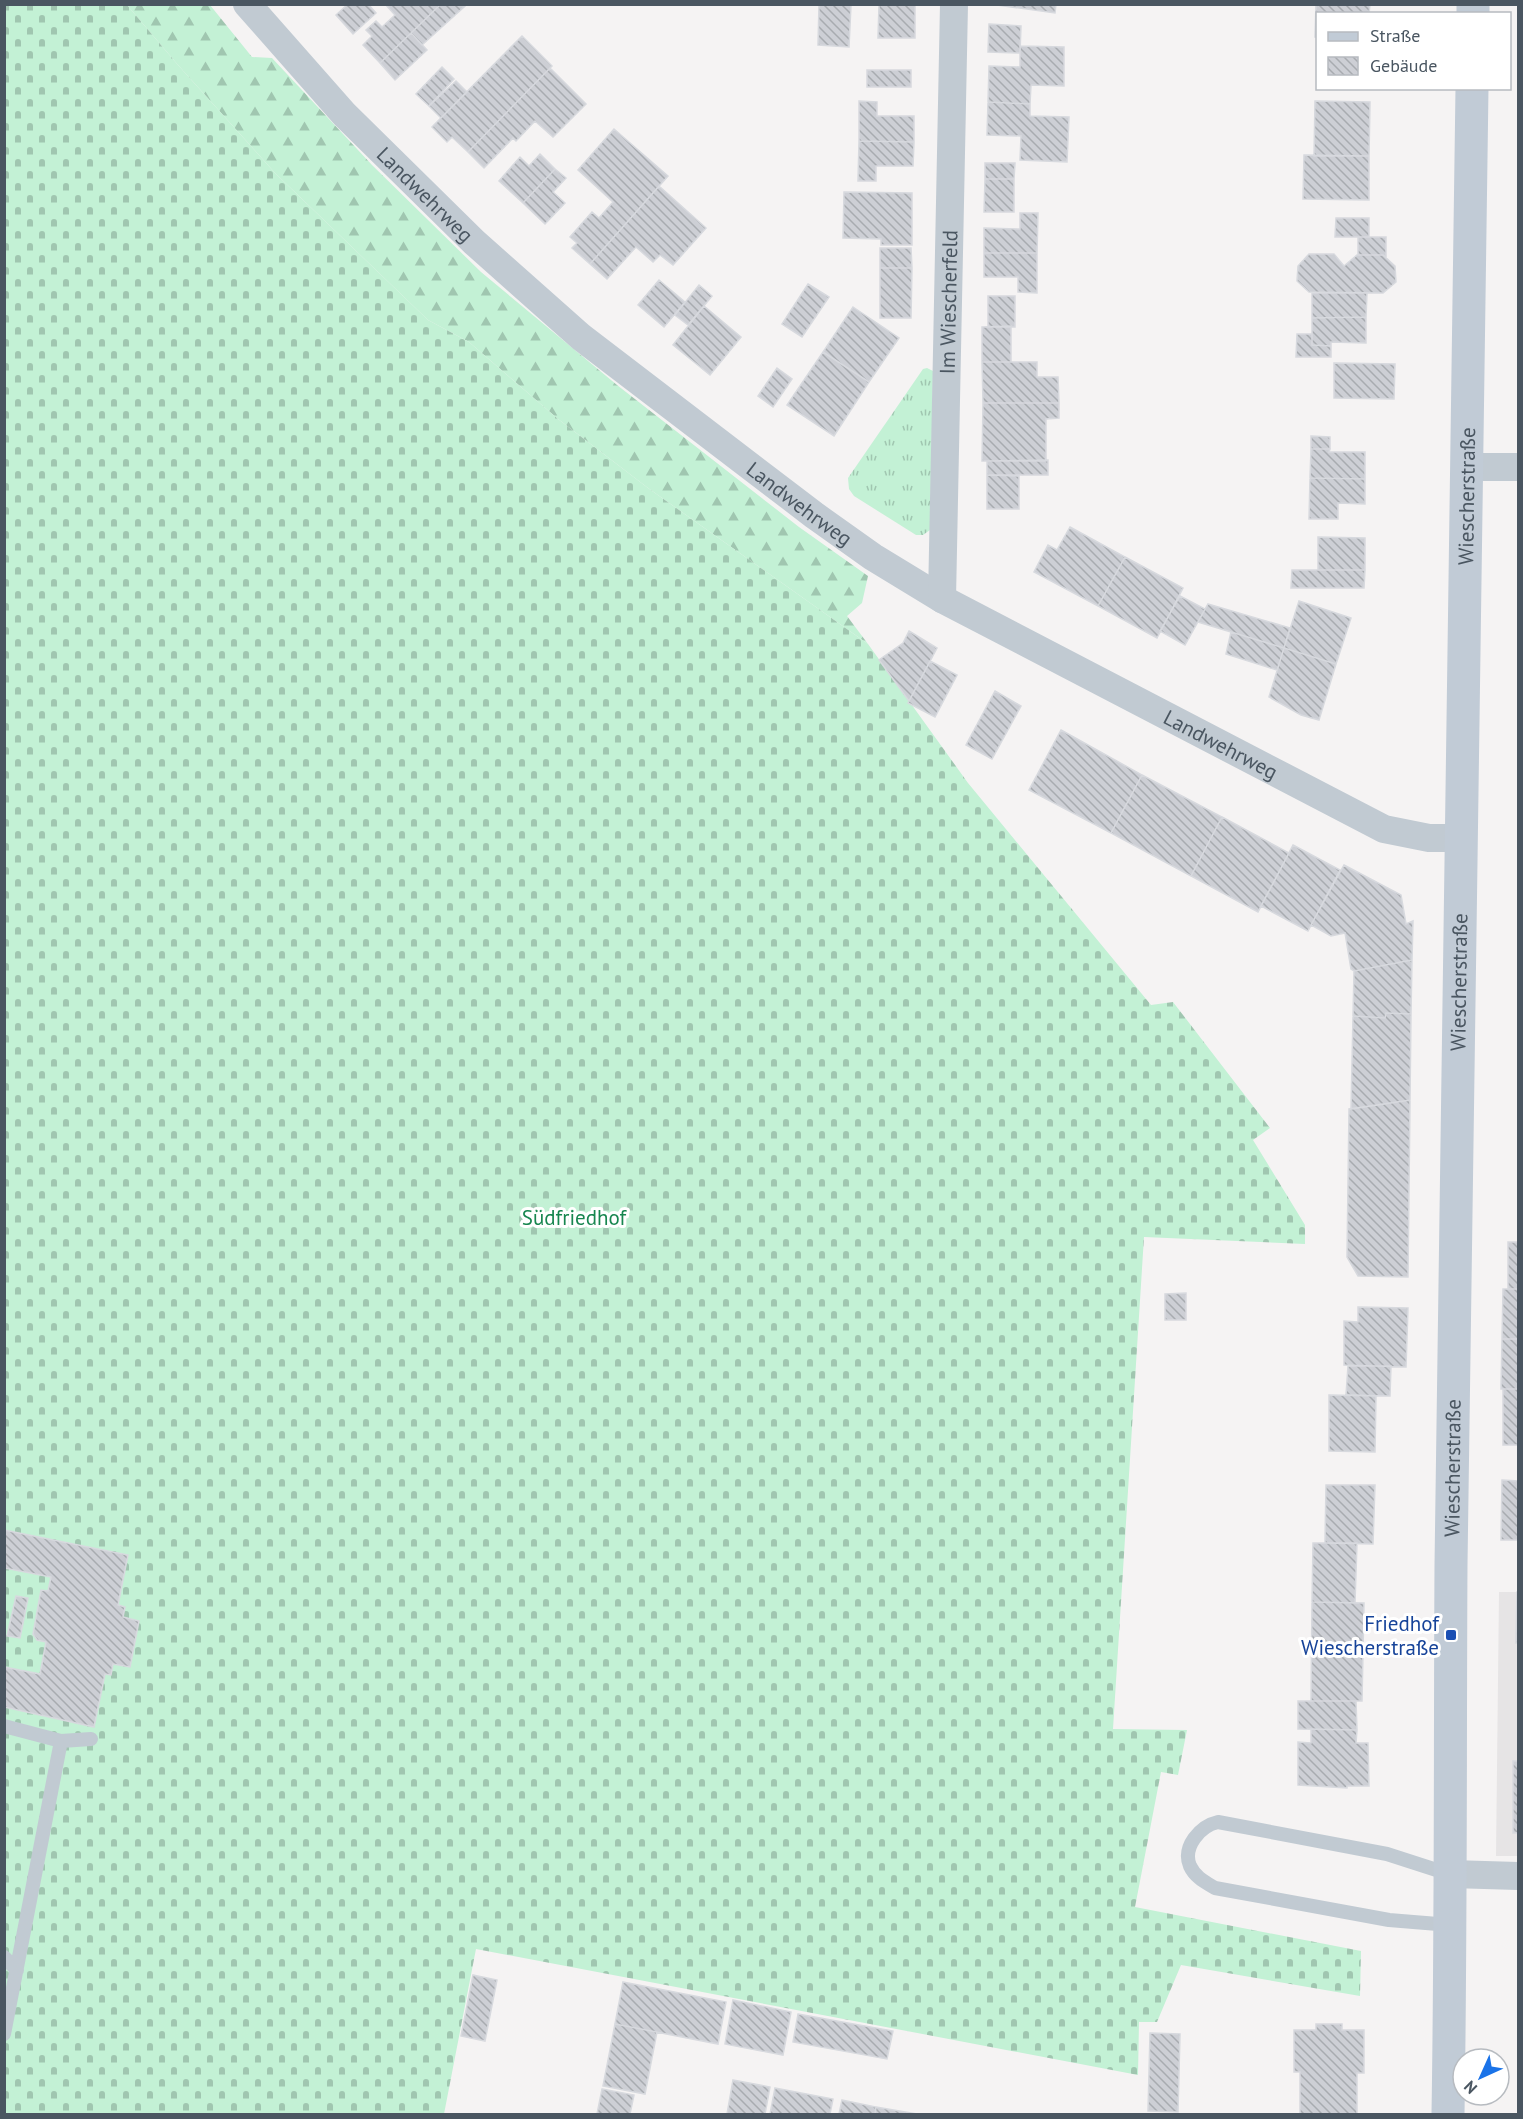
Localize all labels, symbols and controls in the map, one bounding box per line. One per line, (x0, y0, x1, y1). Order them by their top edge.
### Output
legend (1316, 12, 1511, 90)
text: Straße (1370, 24, 1421, 47)
text: Gebäude (1370, 54, 1437, 77)
street label: Landwehrweg (371, 141, 480, 248)
street label: Im Wiescherfeld (933, 230, 963, 374)
street label: Wiescherstraße (1452, 427, 1481, 565)
street label: Landwehrweg (741, 455, 858, 552)
street label: Landwehrweg (1159, 703, 1283, 785)
street label: Wiescherstraße (1444, 913, 1473, 1051)
park label: Südfriedhof (522, 1204, 627, 1231)
street label: Wiescherstraße (1438, 1399, 1466, 1537)
place label: Friedhof Wiescherstraße (1301, 1610, 1440, 1661)
marker: Friedhof Wiescherstraße (1444, 1628, 1458, 1642)
north arrow (1451, 2047, 1511, 2107)
text: N (1460, 2077, 1481, 2098)

